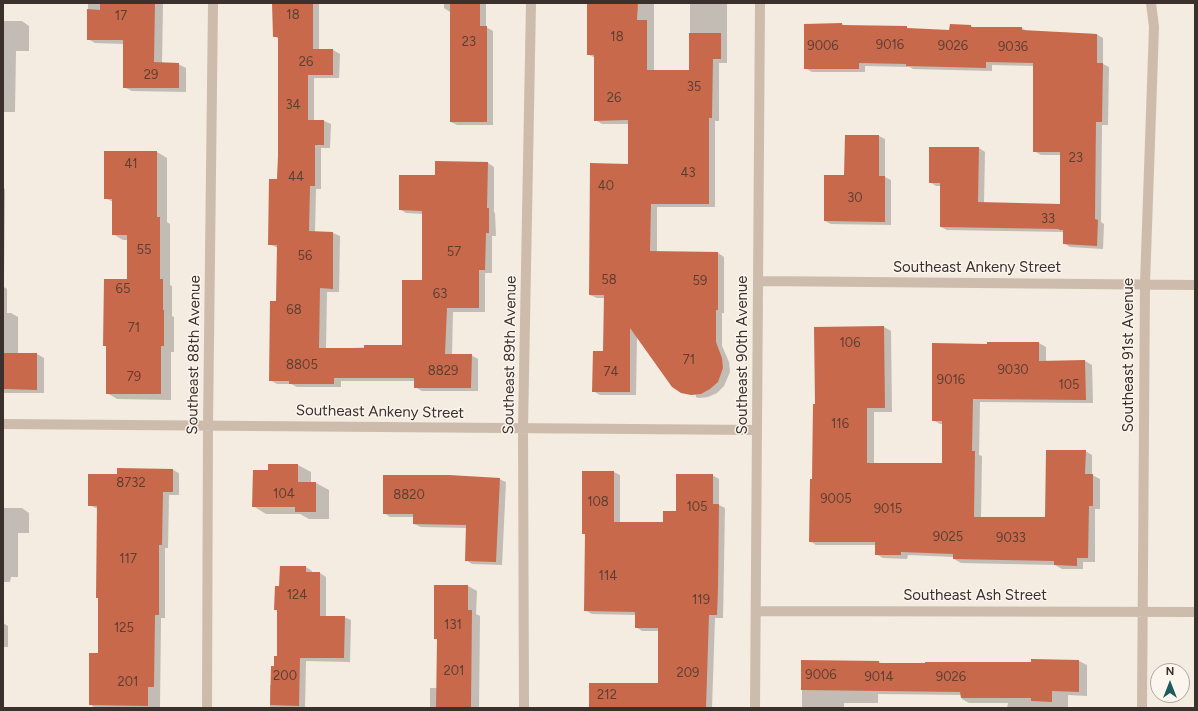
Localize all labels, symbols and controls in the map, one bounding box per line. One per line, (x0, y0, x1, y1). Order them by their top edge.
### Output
house number: 18 (286, 7, 300, 23)
house number: 17 (115, 8, 127, 24)
house number: 18 (610, 29, 624, 45)
house number: 23 (462, 34, 476, 50)
house number: 9016 (876, 37, 904, 53)
house number: 9006 (807, 38, 839, 54)
house number: 9026 (938, 38, 968, 54)
house number: 9036 (998, 39, 1028, 55)
house number: 26 (299, 54, 313, 70)
house number: 29 (144, 67, 158, 83)
house number: 35 (687, 79, 701, 95)
house number: 26 (607, 90, 621, 106)
house number: 34 (285, 97, 301, 113)
house number: 23 (1069, 150, 1083, 166)
house number: 41 (124, 156, 138, 172)
house number: 43 (680, 165, 696, 181)
house number: 44 (288, 169, 304, 185)
house number: 40 (598, 178, 614, 194)
house number: 30 (847, 190, 863, 206)
house number: 33 (1041, 211, 1055, 227)
house number: 55 (137, 242, 151, 258)
house number: 57 (447, 244, 461, 260)
house number: 56 (298, 248, 312, 264)
street label: Southeast Ankeny Street (893, 259, 1061, 277)
house number: 58 (601, 272, 617, 288)
house number: 59 (693, 273, 707, 289)
street label: Southeast 88th Avenue (184, 275, 204, 435)
street label: Southeast 90th Avenue (734, 275, 752, 435)
street label: Southeast 89th Avenue (500, 276, 520, 434)
street label: Southeast 91st Avenue (1120, 278, 1138, 432)
house number: 65 (116, 281, 130, 297)
house number: 63 (433, 286, 447, 302)
house number: 68 (286, 302, 302, 318)
house number: 71 (128, 320, 140, 336)
house number: 106 (839, 335, 861, 351)
house number: 71 (683, 352, 695, 368)
house number: 8805 (286, 357, 318, 373)
house number: 9030 (997, 362, 1029, 378)
house number: 8829 (428, 363, 458, 379)
house number: 74 (603, 364, 619, 380)
house number: 79 (127, 369, 141, 385)
house number: 9016 (937, 372, 965, 388)
house number: 105 (1058, 377, 1080, 393)
street label: Southeast Ankeny Street (296, 402, 464, 422)
house number: 116 (831, 416, 849, 432)
house number: 8732 (116, 475, 146, 491)
house number: 104 (273, 486, 295, 502)
house number: 8820 (393, 487, 425, 503)
house number: 9005 (820, 491, 852, 507)
house number: 108 (587, 494, 609, 510)
house number: 105 (686, 499, 708, 515)
house number: 9015 (874, 501, 902, 517)
house number: 9025 (933, 529, 963, 545)
house number: 9033 (996, 530, 1026, 546)
house number: 117 (119, 551, 137, 567)
house number: 114 (599, 568, 617, 584)
house number: 124 (287, 587, 307, 603)
street label: Southeast Ash Street (903, 587, 1047, 605)
house number: 119 (692, 592, 710, 608)
house number: 131 (444, 617, 462, 633)
house number: 125 (114, 620, 134, 636)
house number: 201 (444, 663, 464, 679)
north arrow (1150, 663, 1190, 703)
house number: 209 (677, 665, 699, 681)
text: N (1166, 665, 1174, 678)
house number: 9006 (805, 667, 837, 683)
house number: 200 (273, 668, 297, 684)
house number: 9014 (864, 669, 894, 685)
house number: 9026 (936, 669, 966, 685)
house number: 201 (118, 674, 138, 690)
house number: 212 (597, 687, 617, 703)

